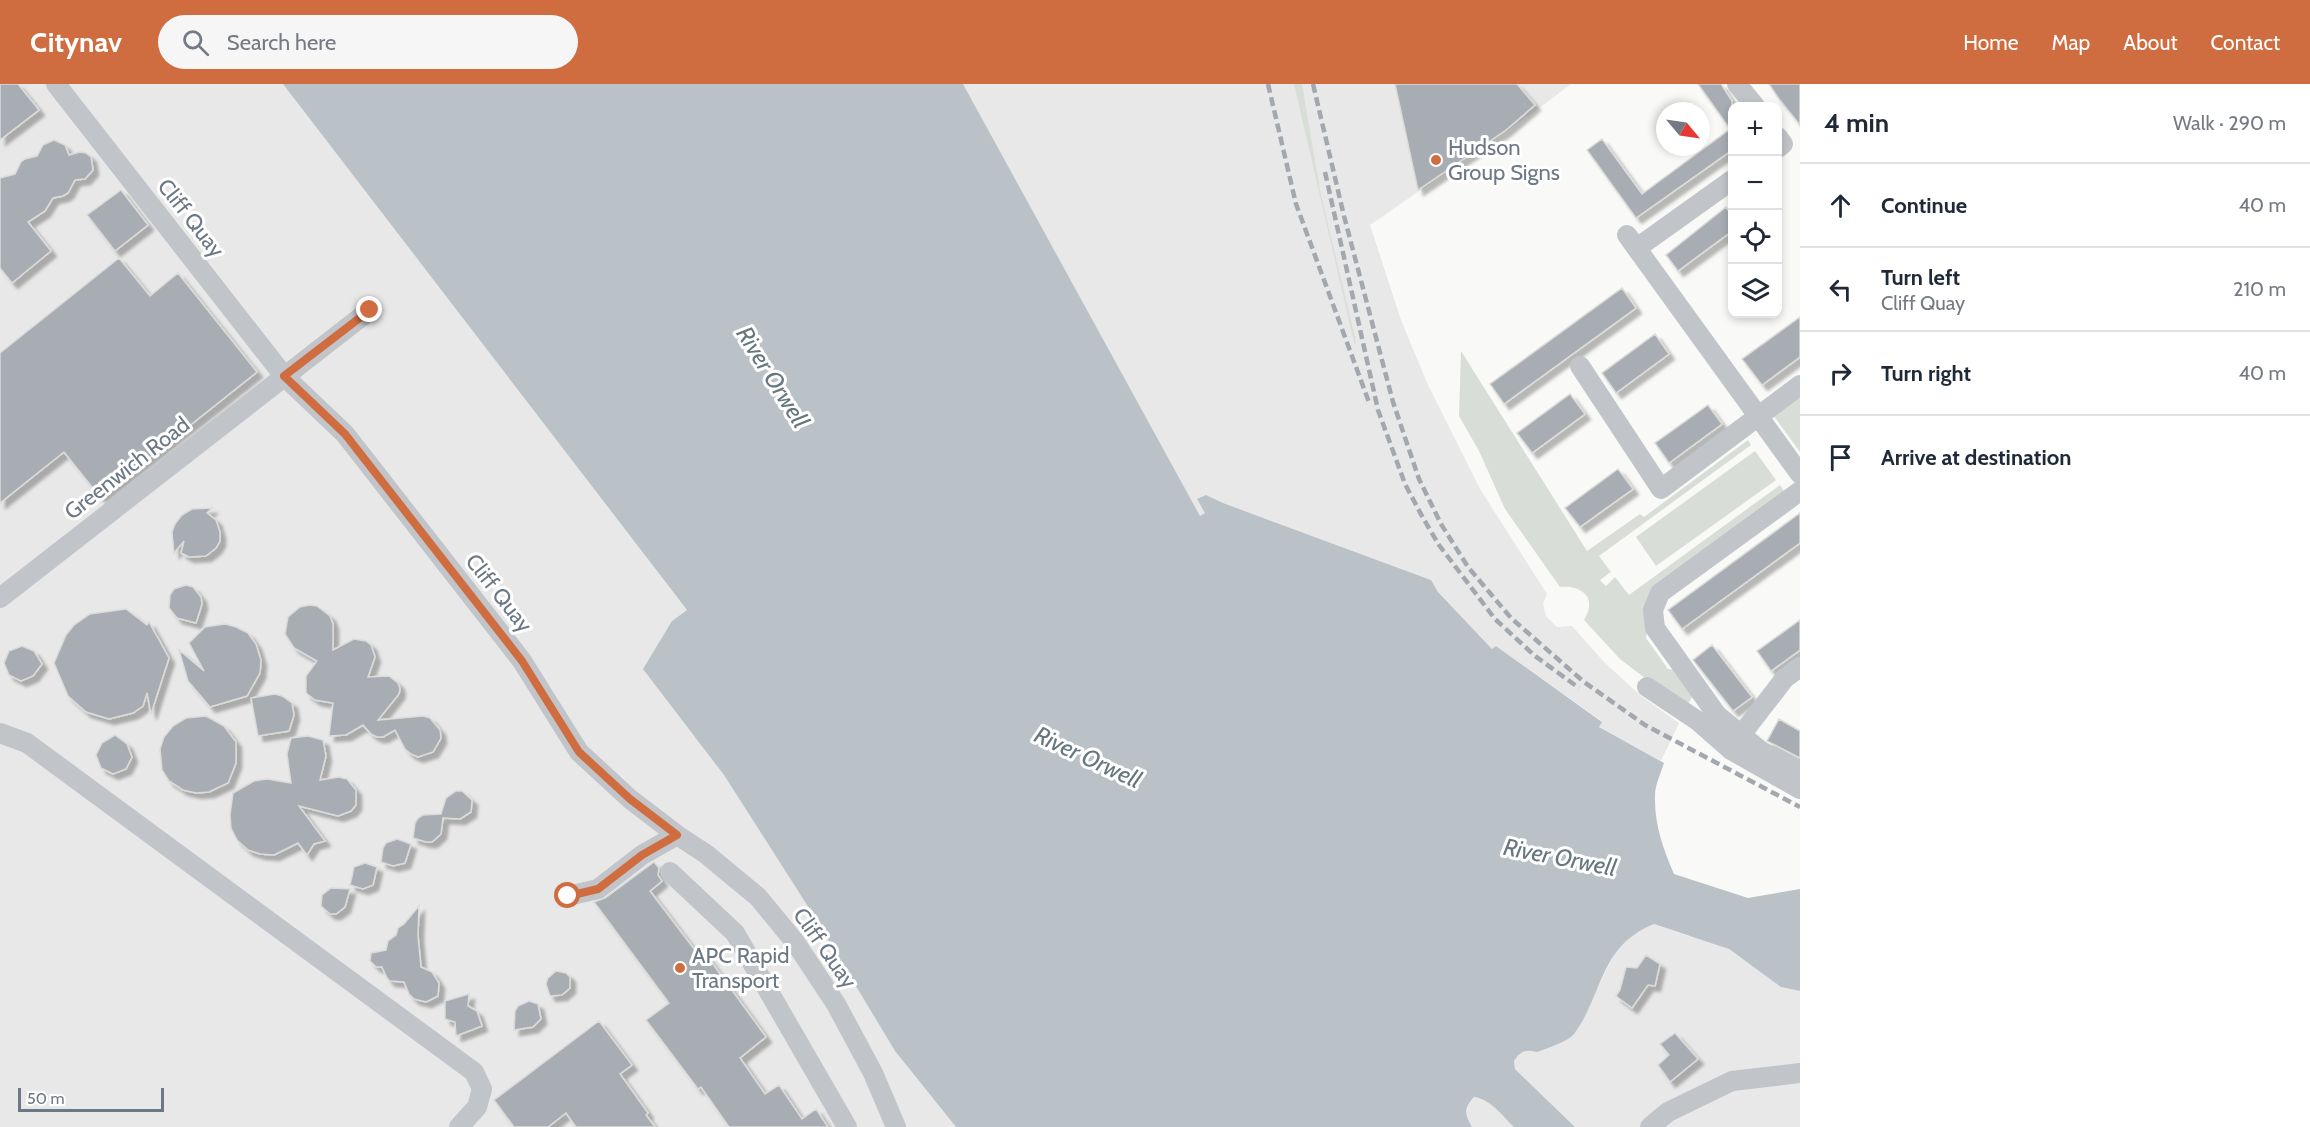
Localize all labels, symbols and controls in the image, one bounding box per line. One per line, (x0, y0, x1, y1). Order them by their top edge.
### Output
search box (158, 15, 578, 69)
text: Citynav (30, 25, 122, 59)
icon: search (179, 26, 212, 59)
text: Search here (227, 29, 336, 56)
text: Home (1963, 30, 2019, 55)
text: Map (2052, 30, 2090, 55)
text: About (2123, 30, 2177, 55)
text: Contact (2210, 30, 2280, 55)
north arrow (1656, 102, 1710, 156)
map controls (1728, 102, 1782, 318)
button: + (1728, 102, 1782, 156)
text: 4 min (1824, 107, 1889, 139)
text: Walk · 290 m (2173, 111, 2286, 135)
place label: Hudson Group Signs (1448, 134, 1560, 186)
marker: Hudson Group Signs (1429, 153, 1443, 167)
button: − (1728, 156, 1782, 210)
street label: Cliff Quay (152, 173, 230, 263)
icon: ahead (1824, 189, 1857, 222)
text: Continue (1881, 192, 1967, 219)
text: 40 m (2238, 193, 2286, 217)
button: locate (1728, 210, 1782, 264)
button: layers (1728, 264, 1782, 318)
text: Turn left (1881, 264, 1960, 291)
icon: left (1824, 273, 1857, 306)
text: 210 m (2233, 277, 2286, 301)
text: Cliff Quay (1881, 291, 1965, 315)
route end (356, 296, 382, 322)
water label: River Orwell (730, 321, 816, 434)
icon: right (1824, 357, 1857, 390)
text: Turn right (1881, 360, 1971, 387)
text: 40 m (2238, 361, 2286, 385)
street label: Greenwich Road (59, 411, 195, 525)
icon: arrive (1824, 441, 1857, 474)
text: Arrive at destination (1881, 444, 2071, 471)
street label: Cliff Quay (460, 548, 538, 638)
water label: River Orwell (1030, 720, 1146, 795)
water label: River Orwell (1501, 832, 1619, 882)
route start (554, 882, 580, 908)
street label: Cliff Quay (787, 902, 863, 994)
place label: APC Rapid Transport (692, 942, 789, 994)
marker: APC Rapid Transport (673, 961, 687, 975)
scale bar (18, 1085, 164, 1112)
text: 50 m (27, 1089, 64, 1108)

